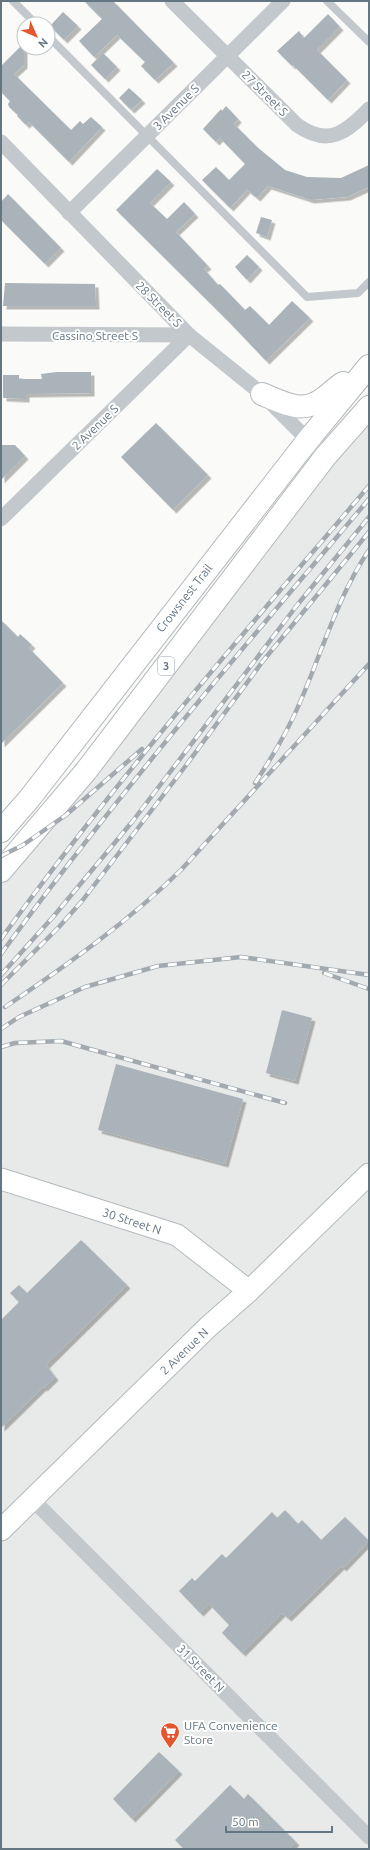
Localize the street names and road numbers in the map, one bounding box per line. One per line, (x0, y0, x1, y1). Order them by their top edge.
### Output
street label: 27 Street S (240, 68, 290, 118)
street label: 3 Avenue S (151, 82, 201, 132)
street label: 28 Street S (134, 279, 184, 329)
street label: Cassino Street S (52, 329, 138, 342)
street label: 2 Avenue S (69, 402, 121, 452)
street label: Crowsnest Trail (153, 561, 215, 635)
road number: 3 (158, 657, 174, 675)
street label: 30 Street N (101, 1205, 163, 1237)
street label: 2 Avenue N (157, 1325, 211, 1377)
street label: 31 Street N (175, 1642, 227, 1694)

